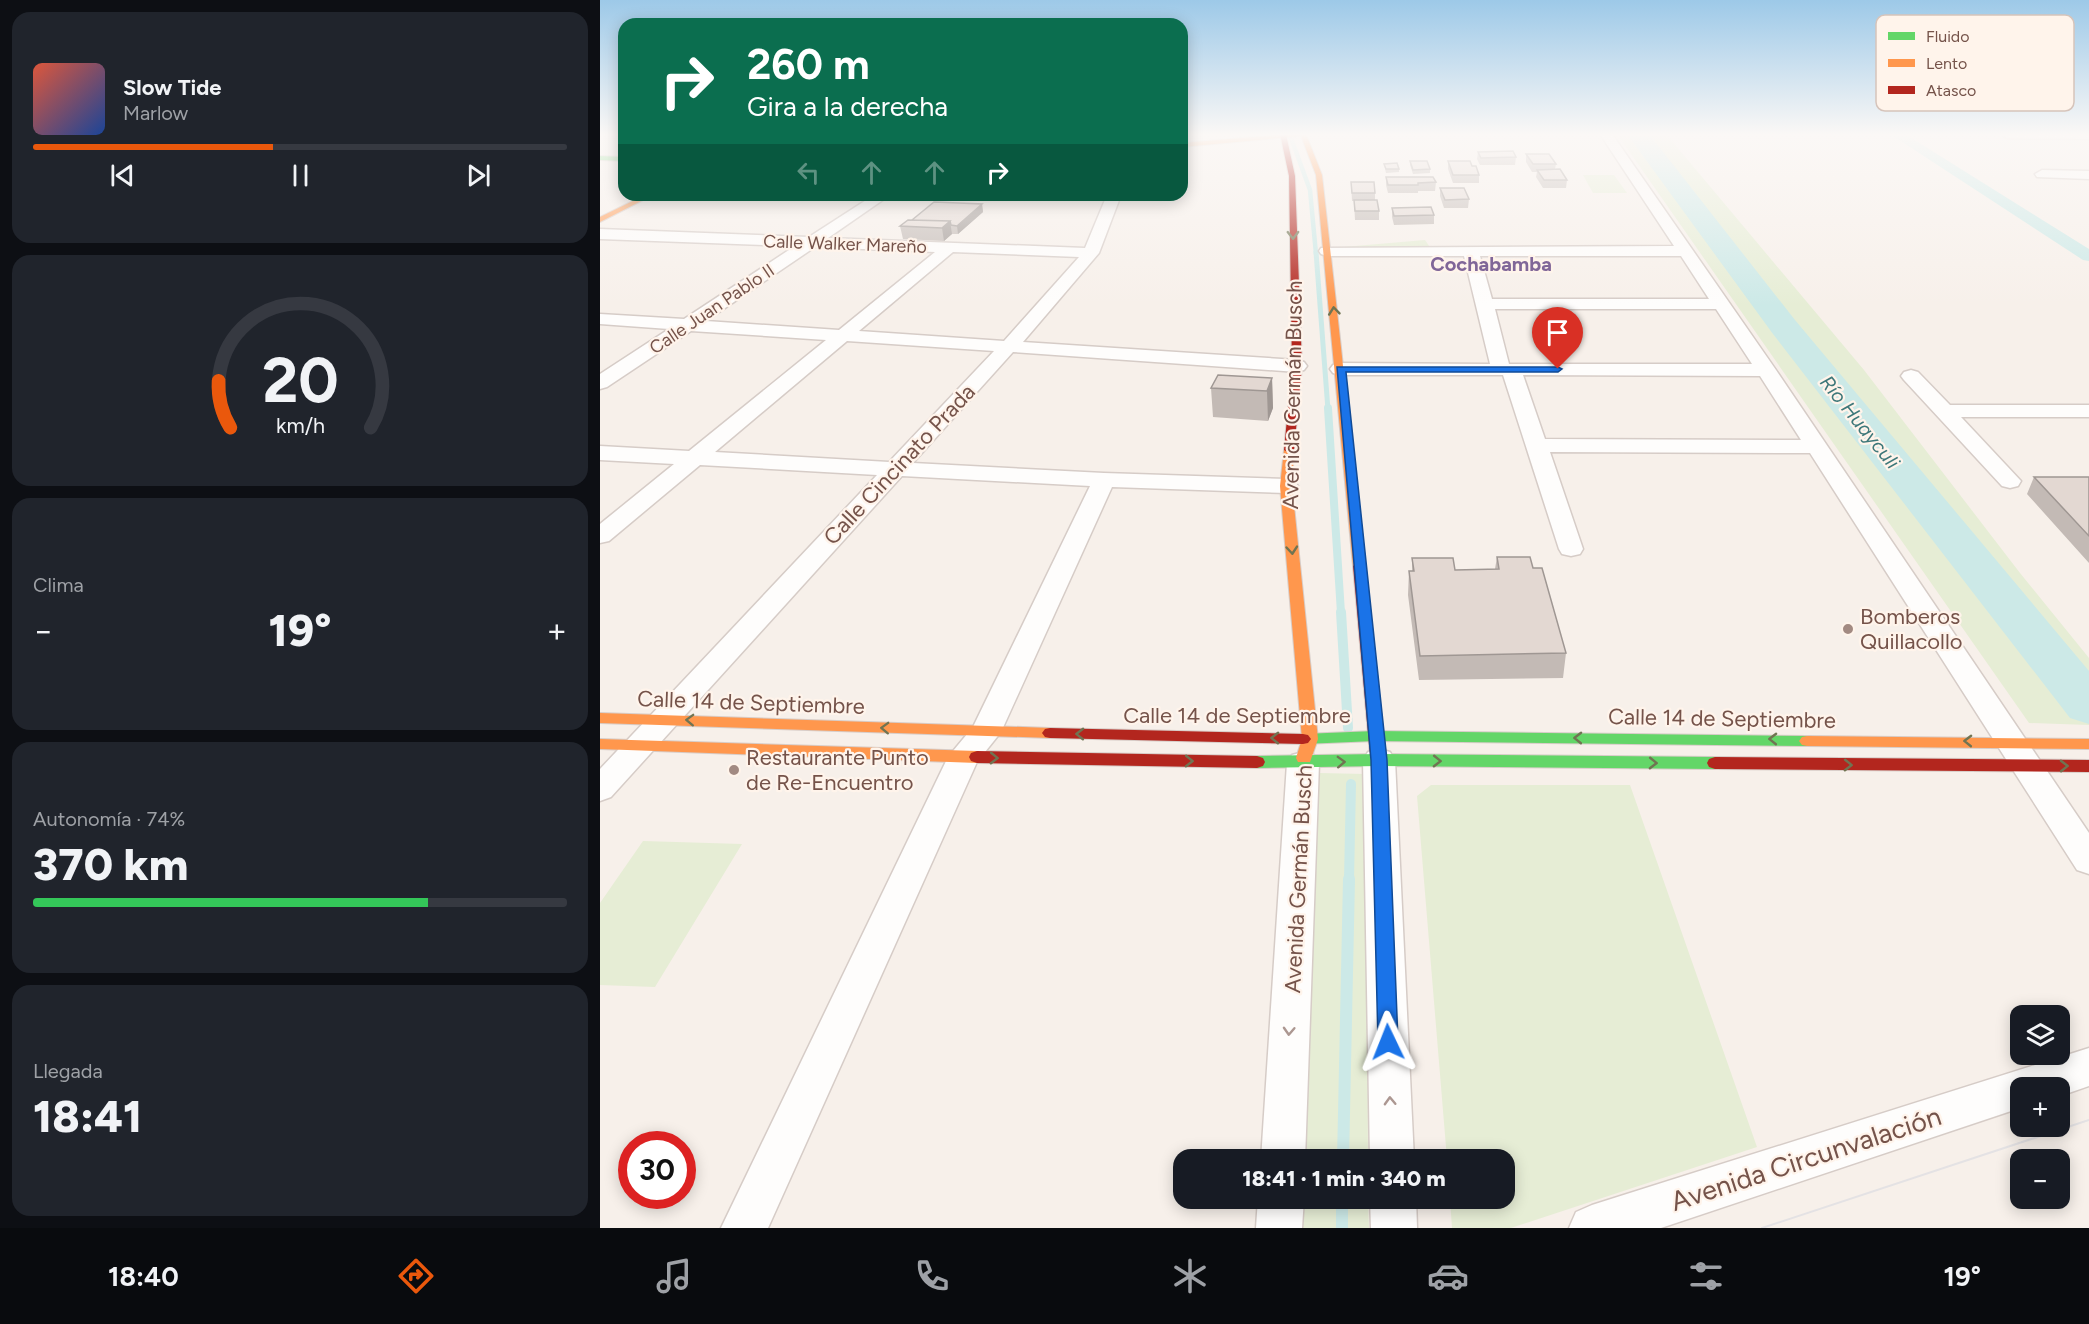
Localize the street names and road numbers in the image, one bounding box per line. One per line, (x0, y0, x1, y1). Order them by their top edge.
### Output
street label: Calle Walker Mareño (763, 230, 927, 258)
street label: Calle Juan Pablo II (645, 259, 779, 359)
street label: Avenida Germán Busch (1277, 280, 1308, 510)
street label: Calle Cincinato Prada (818, 378, 981, 550)
street label: Calle 14 de Septiembre (637, 685, 865, 720)
street label: Calle 14 de Septiembre (1123, 702, 1351, 729)
street label: Calle 14 de Septiembre (1608, 703, 1836, 734)
street label: Avenida Germán Busch (1279, 764, 1318, 994)
street label: Avenida Circunvalación (1667, 1099, 1945, 1218)

